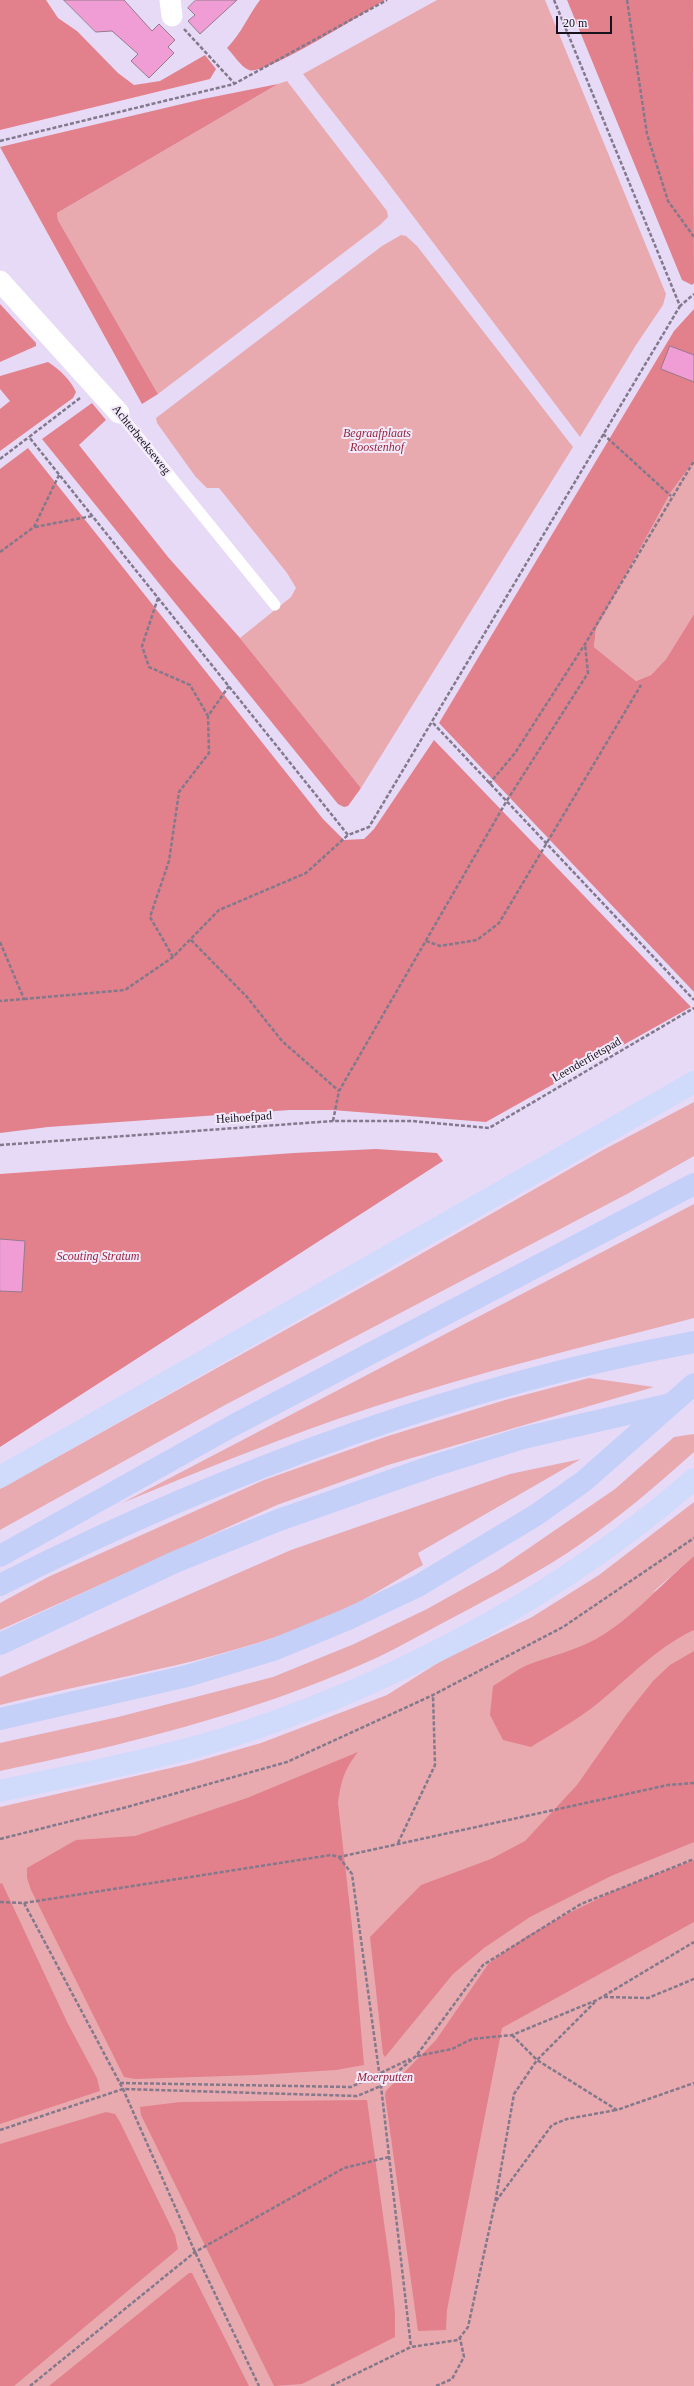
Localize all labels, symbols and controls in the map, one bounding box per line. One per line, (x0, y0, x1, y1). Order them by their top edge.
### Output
scale bar (558, 8, 614, 34)
text: 20 m (563, 16, 587, 30)
street label: Achterbeekseweg (109, 402, 173, 478)
park label: Begraafplaats Roostenhof (343, 427, 411, 455)
street label: Leenderfietspad (550, 1034, 624, 1086)
street label: Heihoefpad (216, 1109, 272, 1127)
park label: Scouting Stratum (57, 1250, 139, 1264)
park label: Moerputten (357, 2071, 413, 2085)

